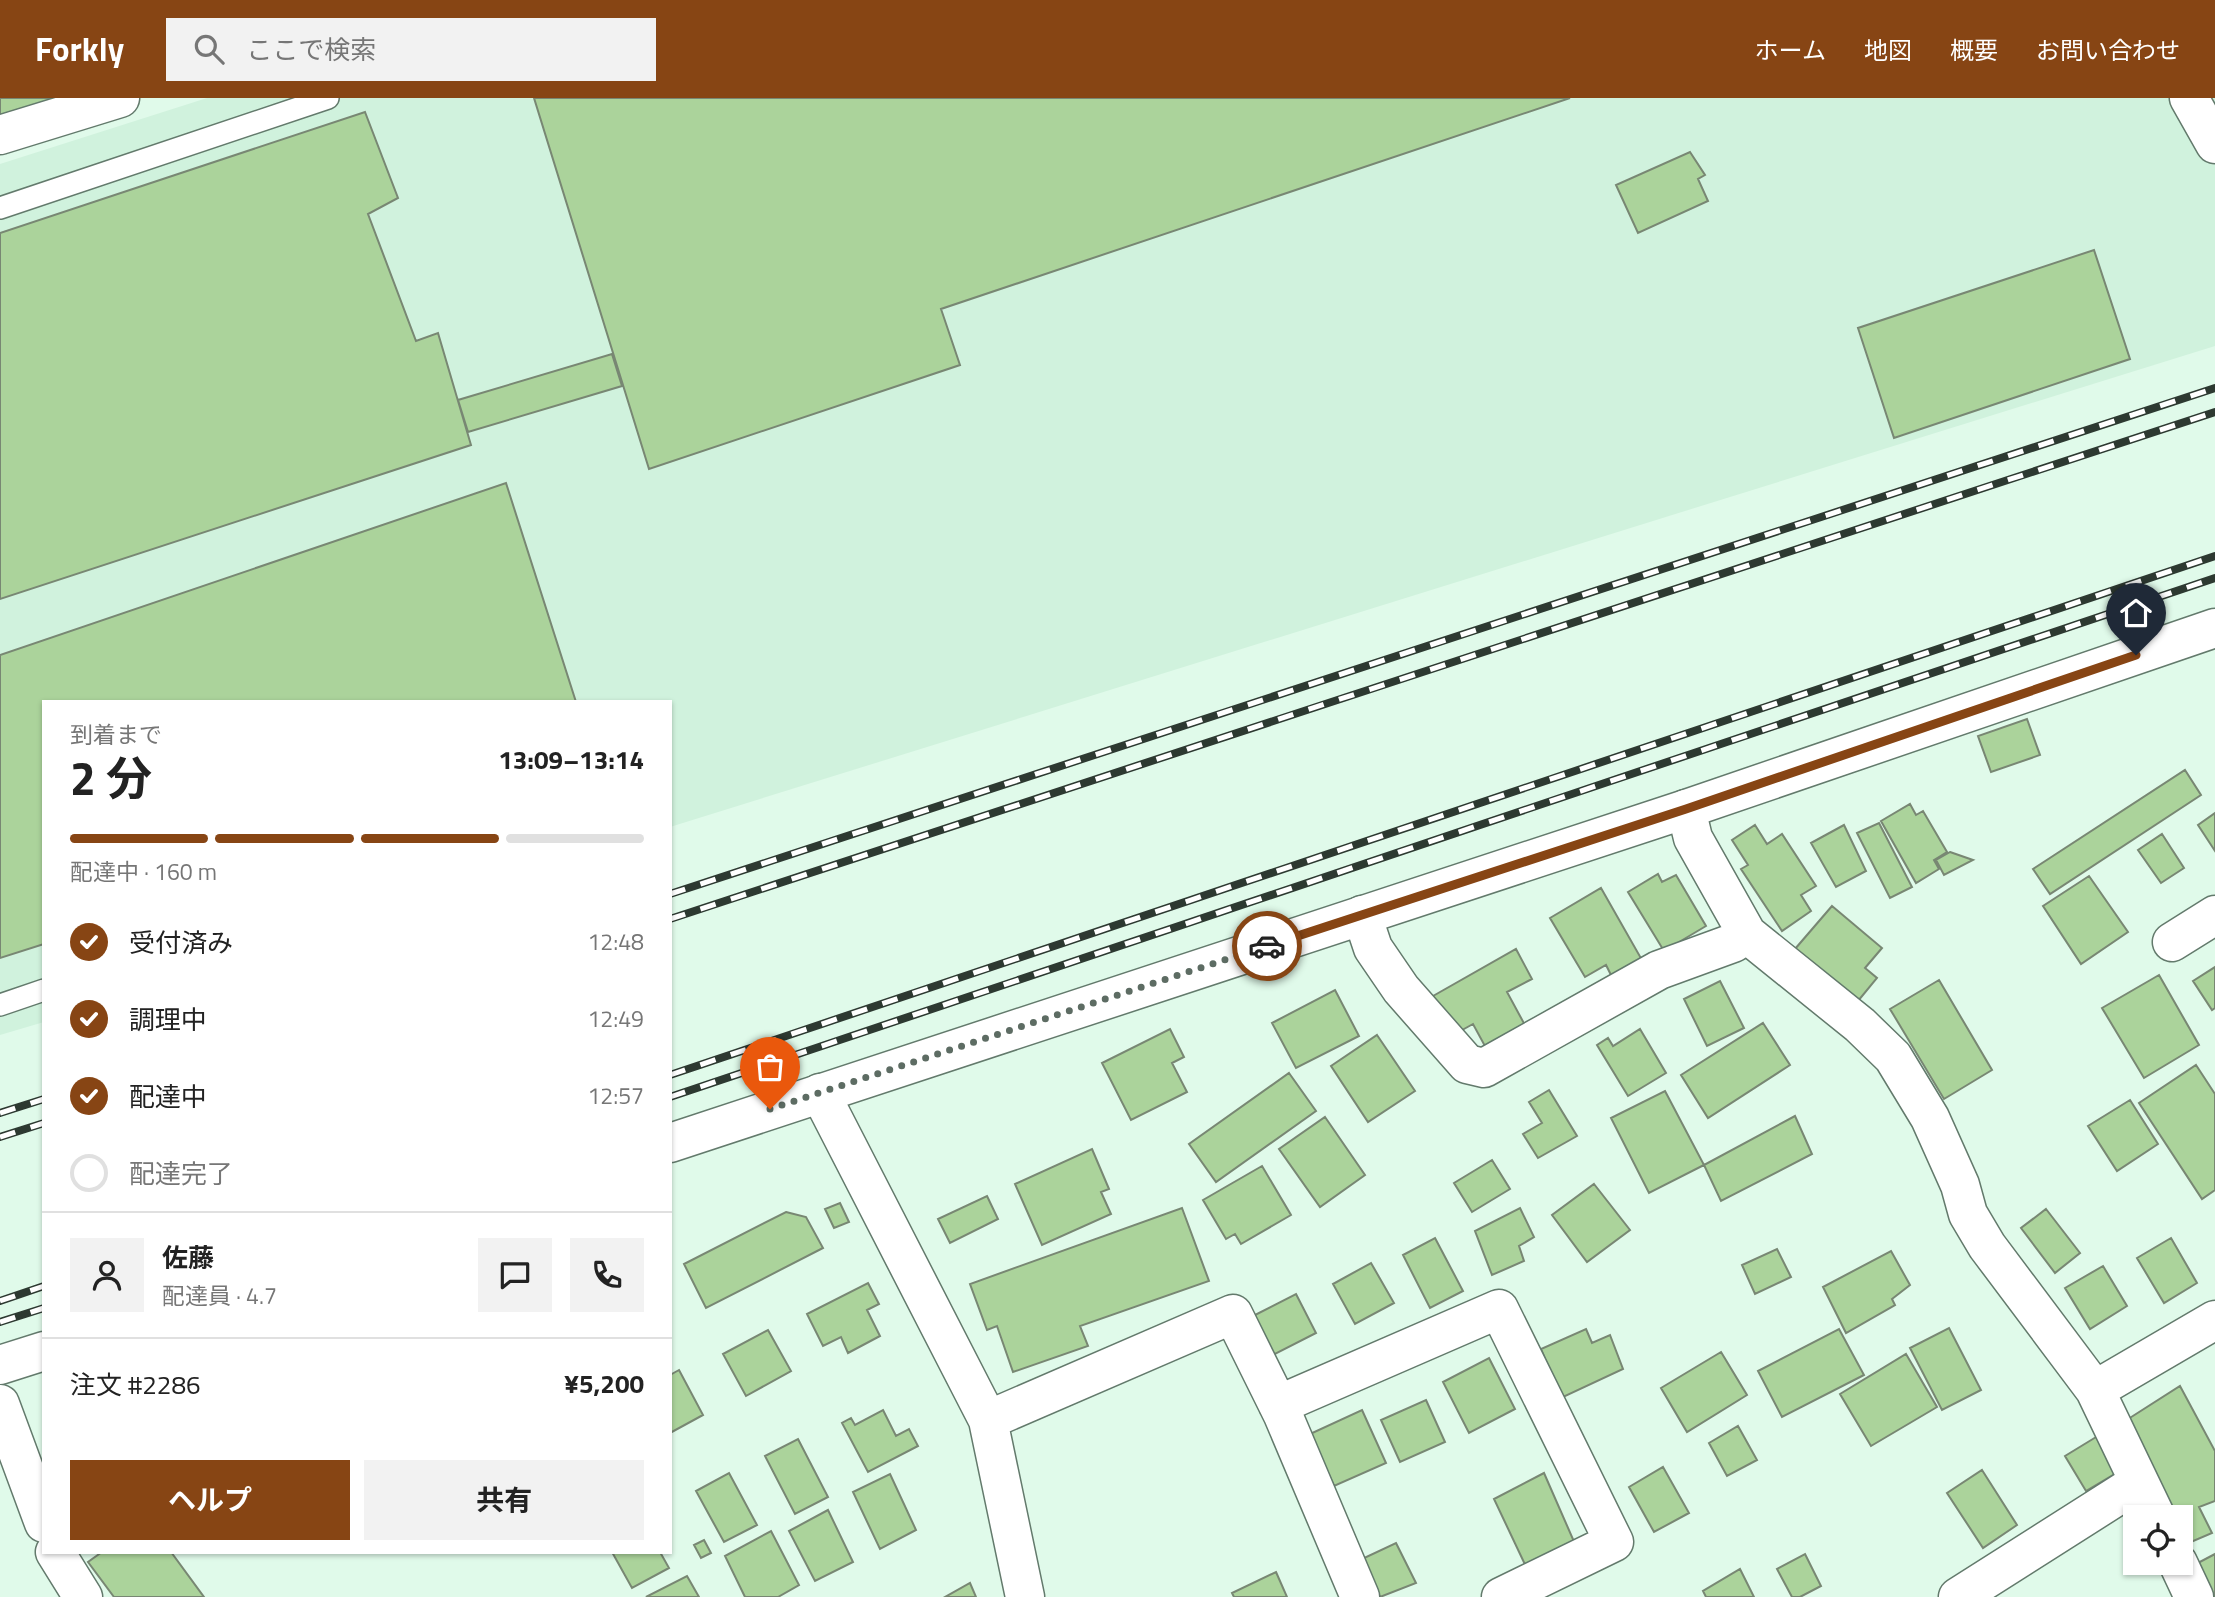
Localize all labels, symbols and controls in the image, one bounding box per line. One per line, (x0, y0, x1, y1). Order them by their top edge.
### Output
search box (166, 18, 656, 81)
text: Forkly (35, 24, 124, 74)
icon: search (190, 30, 228, 68)
text: ここで検索 (246, 30, 376, 69)
text: ホーム (1755, 32, 1826, 68)
text: 地図 (1864, 32, 1912, 68)
text: 概要 (1950, 32, 1998, 68)
text: お問い合わせ (2036, 32, 2180, 68)
pin (2106, 583, 2166, 655)
icon: home (2117, 594, 2155, 632)
text: 到着まで (70, 717, 162, 752)
text: 13:09–13:14 (498, 740, 644, 779)
text: 2 分 (70, 743, 152, 813)
text: 配達中 · 160 m (70, 854, 217, 889)
courier (1232, 911, 1302, 981)
icon: check (70, 923, 108, 961)
text: 受付済み (129, 923, 233, 962)
text: 12:48 (587, 924, 644, 959)
icon: car (1248, 927, 1286, 965)
icon: check (70, 1000, 108, 1038)
text: 調理中 (129, 1000, 207, 1039)
text: 12:49 (587, 1001, 644, 1036)
pin (740, 1037, 800, 1109)
icon: bag (751, 1048, 789, 1086)
icon: check (70, 1077, 108, 1115)
text: 配達中 (129, 1077, 207, 1116)
text: 12:57 (587, 1078, 644, 1113)
text: 配達完了 (129, 1154, 233, 1193)
button: person (70, 1238, 144, 1312)
text: 佐藤 (162, 1238, 214, 1277)
button: chat (478, 1238, 552, 1312)
button: phone (570, 1238, 644, 1312)
text: 配達員 · 4.7 (162, 1278, 277, 1313)
text: ¥5,200 (564, 1364, 644, 1403)
text: 注文 #2286 (70, 1365, 201, 1404)
button: ヘルプ (70, 1460, 350, 1540)
button: 共有 (364, 1460, 644, 1540)
map controls (2123, 1505, 2193, 1575)
button: locate (2123, 1505, 2193, 1575)

